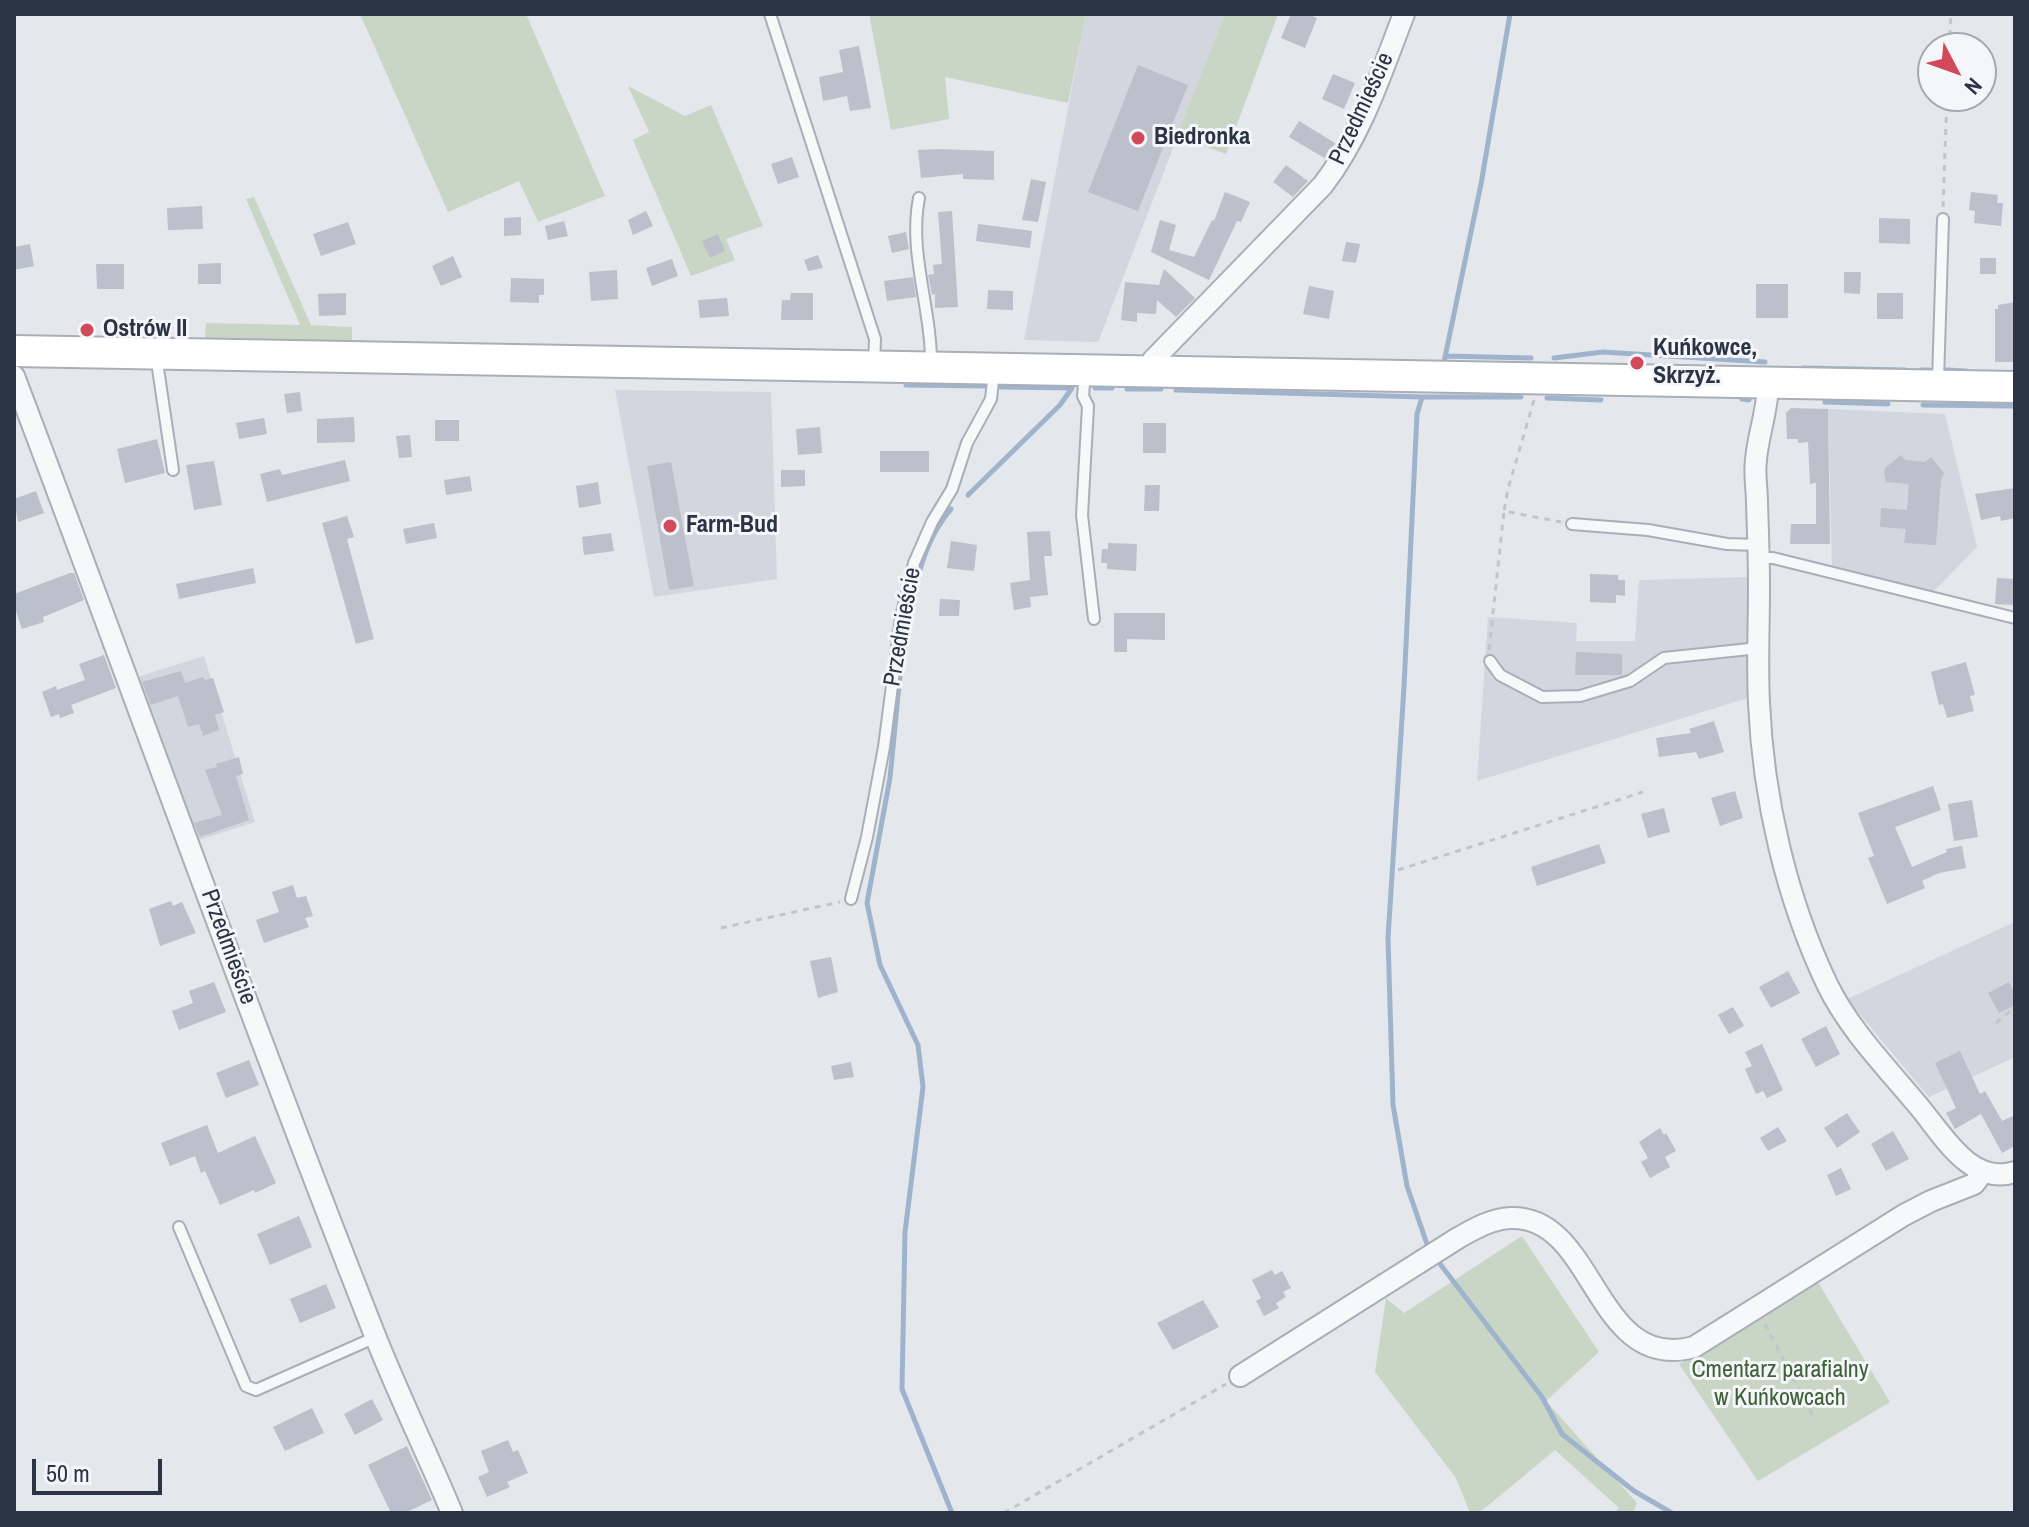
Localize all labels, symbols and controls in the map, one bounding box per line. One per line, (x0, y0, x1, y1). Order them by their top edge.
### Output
north arrow (1917, 32, 1997, 112)
street label: Przedmieście (1324, 48, 1400, 170)
text: N (1958, 72, 1989, 101)
place label: Biedronka (1154, 124, 1250, 152)
marker: Biedronka (1129, 129, 1147, 147)
place label: Ostrów II (103, 316, 187, 344)
marker: Ostrów II (78, 321, 96, 339)
place label: Kuńkowce, Skrzyż. (1653, 335, 1757, 391)
marker: Kuńkowce, Skrzyż. (1628, 354, 1646, 372)
place label: Farm-Bud (686, 512, 778, 540)
marker: Farm-Bud (661, 517, 679, 535)
street label: Przedmieście (878, 565, 928, 689)
street label: Przedmieście (194, 886, 262, 1008)
park label: Cmentarz parafialny w Kuńkowcach (1691, 1357, 1869, 1413)
scale bar (36, 1443, 166, 1493)
text: 50 m (46, 1457, 90, 1489)

